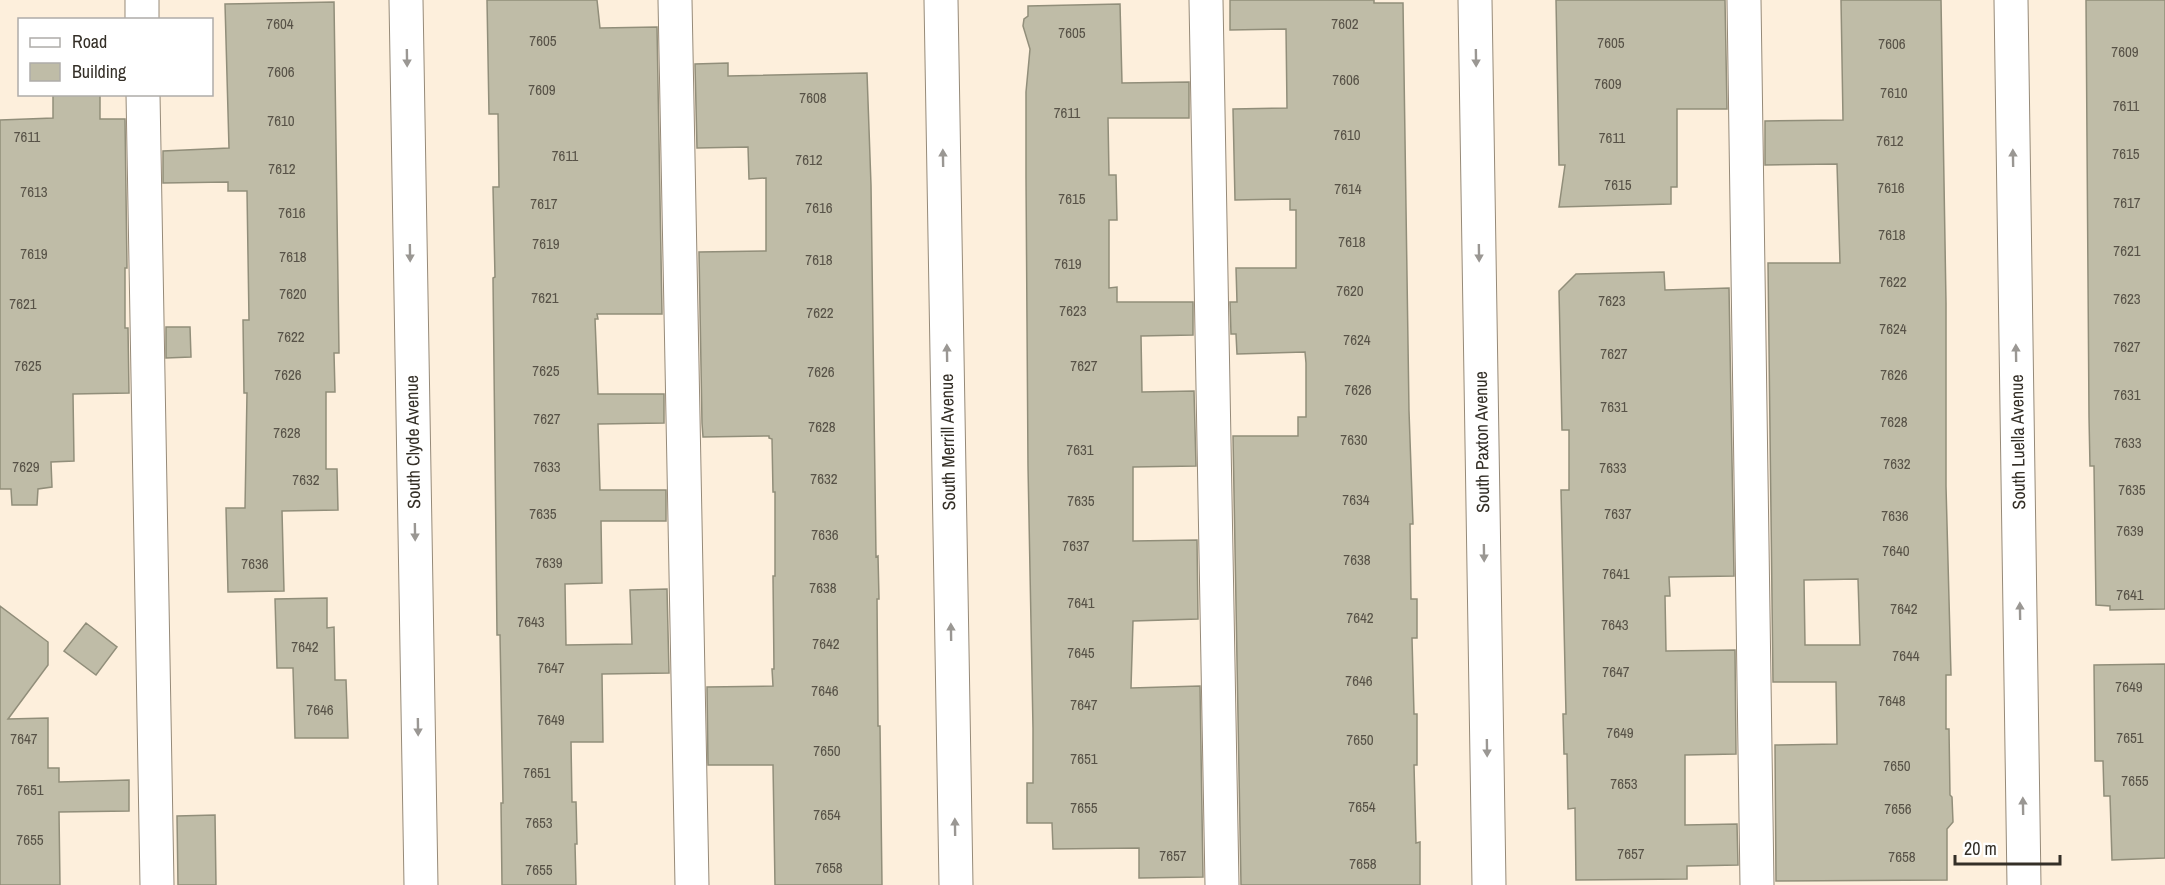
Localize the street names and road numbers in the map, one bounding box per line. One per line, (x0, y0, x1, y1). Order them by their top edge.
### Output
street label: South Paxton Avenue (1468, 371, 1495, 513)
street label: South Merrill Avenue (934, 373, 961, 511)
street label: South Luella Avenue (2004, 374, 2031, 510)
street label: South Clyde Avenue (399, 375, 426, 509)

